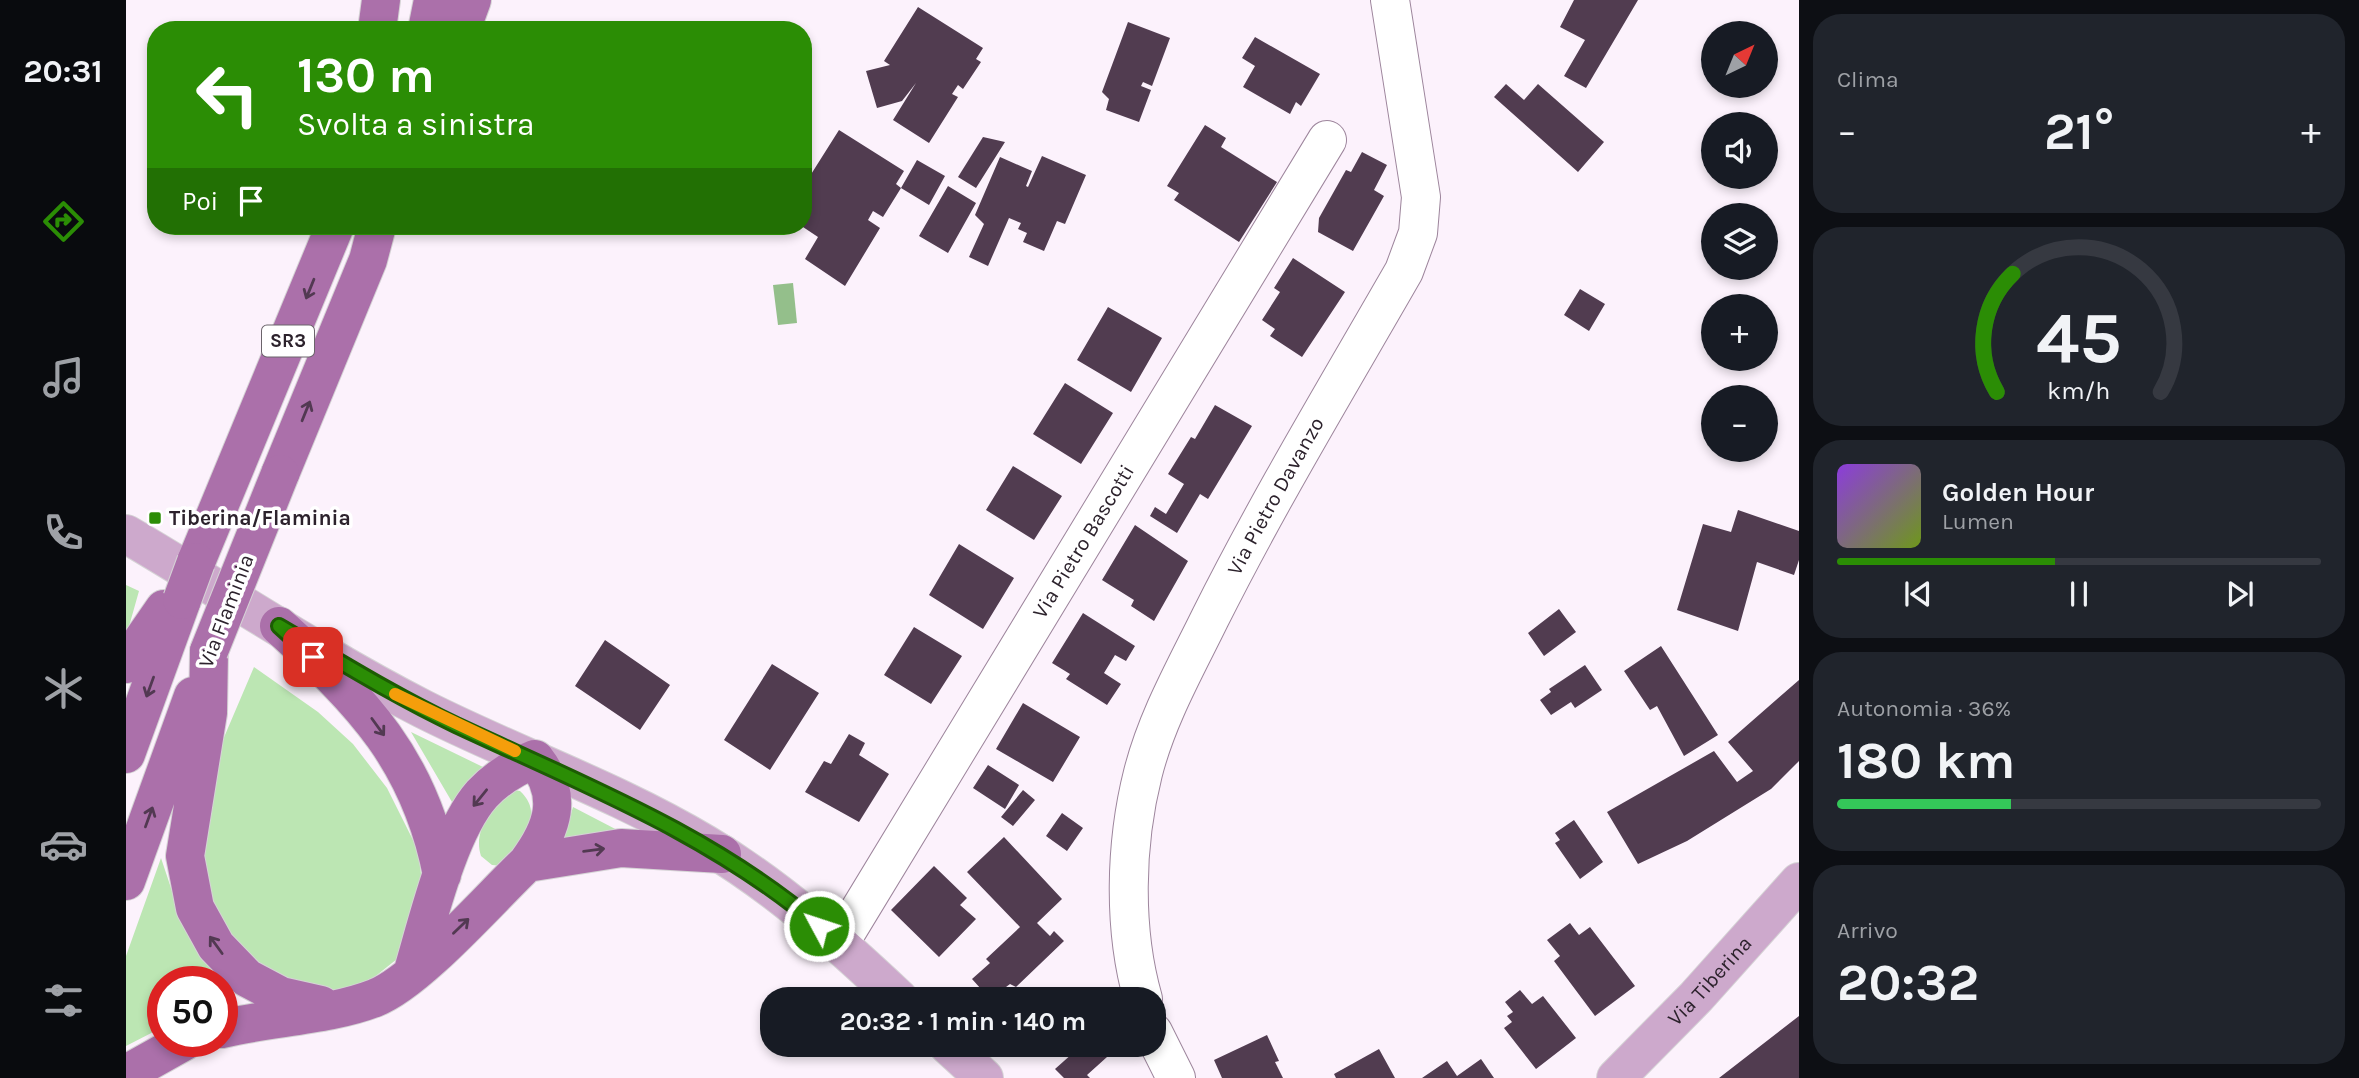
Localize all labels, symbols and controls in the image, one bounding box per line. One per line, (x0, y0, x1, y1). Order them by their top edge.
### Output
north arrow (1701, 21, 1778, 98)
map controls (1701, 21, 1778, 462)
text: 130 m (297, 47, 435, 104)
icon: left (182, 49, 273, 140)
text: 20:31 (23, 53, 103, 90)
text: Clima (1837, 66, 1899, 93)
text: 21° (2044, 101, 2114, 162)
text: Svolta a sinistra (297, 106, 535, 143)
text: − (1837, 109, 1857, 154)
text: + (2301, 109, 2321, 154)
button: sound (1701, 112, 1778, 189)
icon: arrive (232, 182, 270, 220)
text: Poi (182, 186, 218, 217)
icon: directions (39, 197, 88, 246)
button: layers (1701, 203, 1778, 280)
one-way arrow (302, 278, 315, 299)
button: + (1701, 294, 1778, 371)
text: 45 (2036, 296, 2122, 381)
road number: SR3 (262, 326, 314, 356)
icon: music (39, 353, 88, 402)
text: km/h (2047, 376, 2111, 405)
button: − (1701, 385, 1778, 462)
one-way arrow (300, 400, 313, 422)
street label: Via Pietro Davanzo (1222, 413, 1329, 579)
street label: Via Pietro Bascotti (1028, 460, 1139, 623)
text: Golden Hour (1942, 477, 2094, 508)
place label: Tiberina/Flaminia (169, 506, 351, 530)
icon: phone (39, 508, 88, 557)
text: Lumen (1942, 508, 2014, 535)
marker: Tiberina/Flaminia (147, 510, 163, 526)
street label: Via Flaminia (193, 551, 259, 671)
icon: previous (1899, 575, 1937, 613)
icon: pause (2060, 575, 2098, 613)
icon: next (2221, 575, 2259, 613)
pin (283, 627, 343, 687)
icon: arrive (294, 638, 332, 676)
icon: climate (39, 664, 88, 713)
one-way arrow (143, 676, 155, 698)
text: Autonomia · 36% (1837, 695, 2011, 722)
one-way arrow (370, 718, 385, 736)
text: 180 km (1837, 730, 2015, 791)
one-way arrow (473, 788, 488, 806)
one-way arrow (144, 806, 156, 828)
icon: car (39, 820, 88, 869)
one-way arrow (582, 844, 605, 857)
position arrow (782, 889, 856, 963)
text: Arrivo (1837, 917, 1898, 944)
one-way arrow (453, 918, 470, 935)
street label: Via Tiberina (1663, 931, 1757, 1031)
one-way arrow (209, 936, 223, 955)
text: 20:32 (1837, 952, 1979, 1013)
speed limit sign: 50 (147, 966, 238, 1057)
icon: filters (39, 976, 88, 1025)
text: 20:32 · 1 min · 140 m (840, 1006, 1086, 1037)

